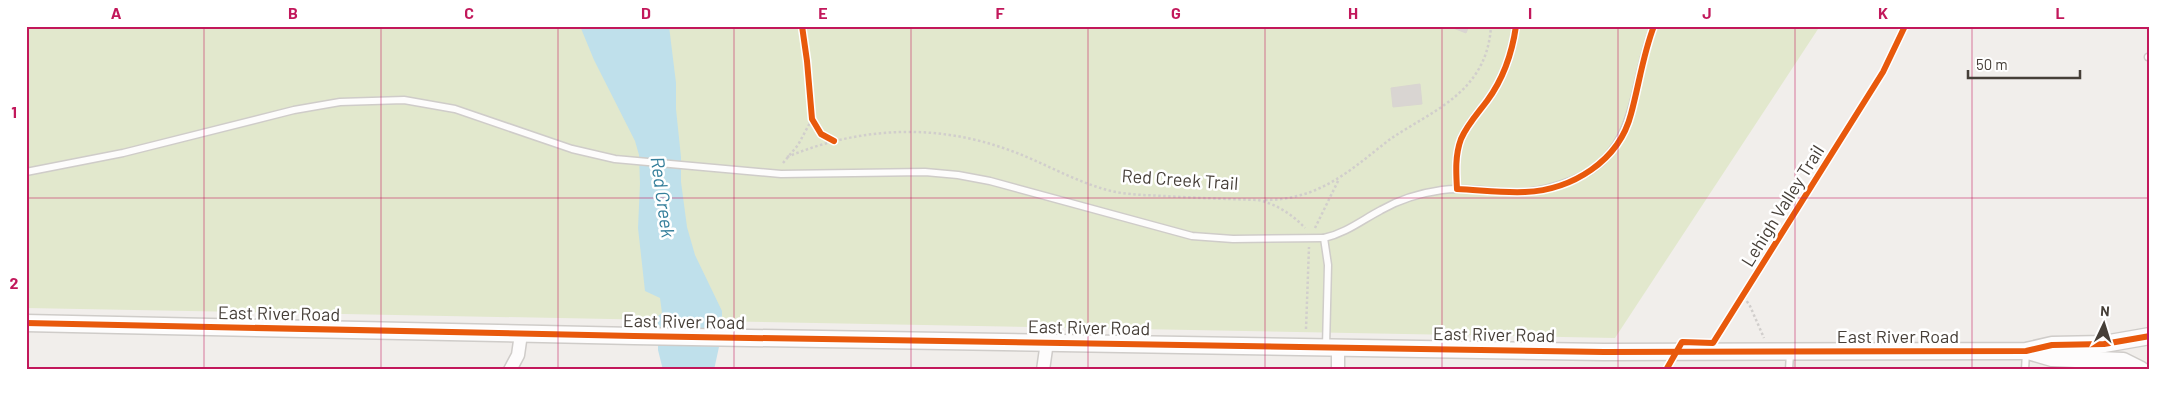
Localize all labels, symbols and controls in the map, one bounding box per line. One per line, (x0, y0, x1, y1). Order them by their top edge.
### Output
text: A (111, 3, 122, 22)
text: B (288, 3, 298, 22)
text: C (464, 3, 474, 22)
text: D (641, 3, 651, 22)
text: E (818, 3, 828, 22)
text: F (996, 3, 1005, 22)
text: G (1171, 3, 1181, 22)
text: H (1348, 3, 1358, 22)
text: I (1528, 3, 1532, 22)
text: J (1702, 3, 1712, 22)
text: K (1878, 3, 1888, 22)
text: L (2055, 3, 2065, 22)
scale bar (1968, 48, 2081, 80)
text: 50 m (1976, 55, 2008, 73)
text: 1 (11, 102, 17, 121)
street label: Lehigh Valley Trail (1736, 141, 1828, 270)
water label: Red Creek (646, 155, 681, 240)
street label: Red Creek Trail (1121, 164, 1239, 194)
text: 2 (10, 273, 19, 292)
north arrow (2078, 298, 2128, 348)
street label: East River Road (218, 301, 340, 325)
text: N (2100, 302, 2110, 319)
street label: East River Road (623, 309, 745, 333)
street label: East River Road (1028, 315, 1150, 339)
street label: East River Road (1433, 322, 1555, 346)
street label: East River Road (1837, 325, 1959, 347)

